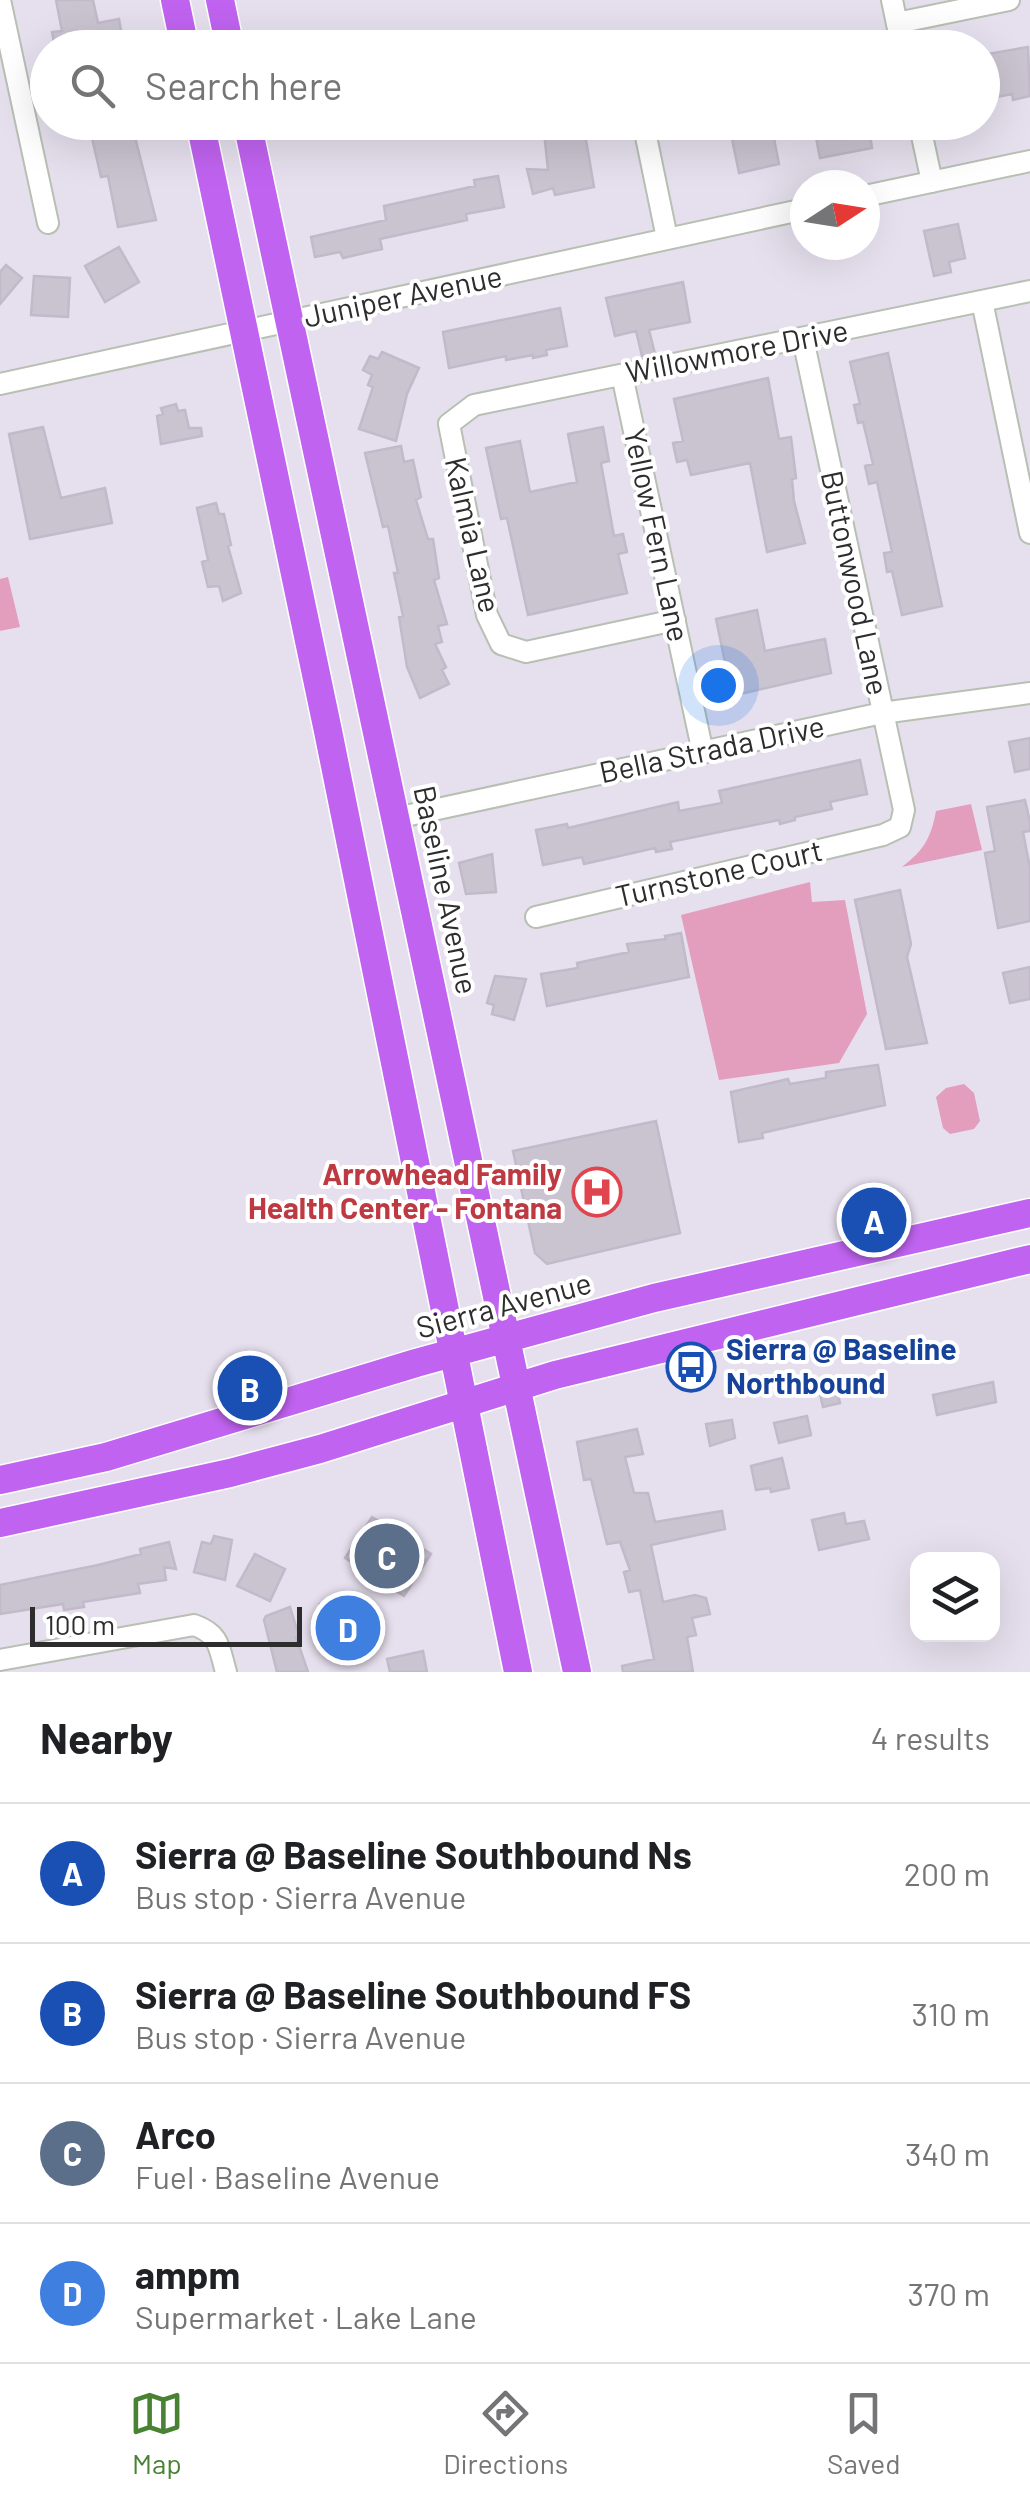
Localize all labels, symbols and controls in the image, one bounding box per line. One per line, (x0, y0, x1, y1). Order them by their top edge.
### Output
search box (30, 30, 1000, 140)
icon: search (65, 58, 120, 113)
text: Search here (145, 62, 343, 108)
north arrow (790, 170, 880, 260)
street label: Juniper Avenue (300, 256, 505, 334)
street label: Willowmore Drive (622, 311, 851, 389)
street label: Yellow Fern Lane (618, 424, 698, 645)
street label: Kalmia Lane (439, 453, 509, 616)
street label: Buttonwood Lane (815, 467, 897, 698)
your location (693, 660, 744, 711)
street label: Bella Strada Drive (596, 707, 827, 789)
street label: Baseline Avenue (407, 782, 487, 997)
street label: Turnstone Court (612, 831, 825, 913)
place label: Arrowhead Family Health Center - Fontana (248, 1155, 562, 1225)
hospital icon: Arrowhead Family Health Center - Fontana (571, 1166, 623, 1218)
pin: A (842, 1182, 906, 1258)
street label: Sierra Avenue (412, 1263, 595, 1345)
place label: Sierra @ Baseline Northbound (726, 1330, 957, 1400)
bus stop icon: Sierra @ Baseline Northbound (665, 1341, 717, 1393)
pin: B (218, 1350, 282, 1426)
pin: C (354, 1518, 420, 1594)
map controls (910, 1552, 1000, 1642)
button: layers (910, 1552, 1000, 1642)
pin: D (316, 1590, 380, 1666)
scale bar (30, 1602, 302, 1646)
text: 100 m (45, 1607, 115, 1641)
text: Nearby (40, 1712, 173, 1762)
text: 4 results (871, 1718, 990, 1756)
text: Sierra @ Baseline Southbound Ns (135, 1831, 692, 1877)
text: A (62, 1854, 83, 1892)
text: 200 m (904, 1854, 990, 1892)
text: Bus stop · Sierra Avenue (135, 1877, 466, 1915)
text: Sierra @ Baseline Southbound FS (135, 1971, 691, 2017)
text: B (63, 1994, 82, 2032)
text: 310 m (912, 1994, 990, 2032)
text: Bus stop · Sierra Avenue (135, 2017, 466, 2055)
text: Arco (135, 2111, 216, 2157)
text: C (63, 2134, 82, 2172)
text: 340 m (905, 2134, 990, 2172)
text: Fuel · Baseline Avenue (135, 2157, 440, 2195)
text: ampm (135, 2251, 240, 2297)
text: D (63, 2274, 82, 2312)
text: 370 m (907, 2274, 990, 2312)
text: Supermarket · Lake Lane (135, 2297, 477, 2335)
tab: Map (129, 2386, 184, 2480)
tab: Directions (443, 2386, 568, 2480)
tab: Saved (827, 2386, 901, 2480)

